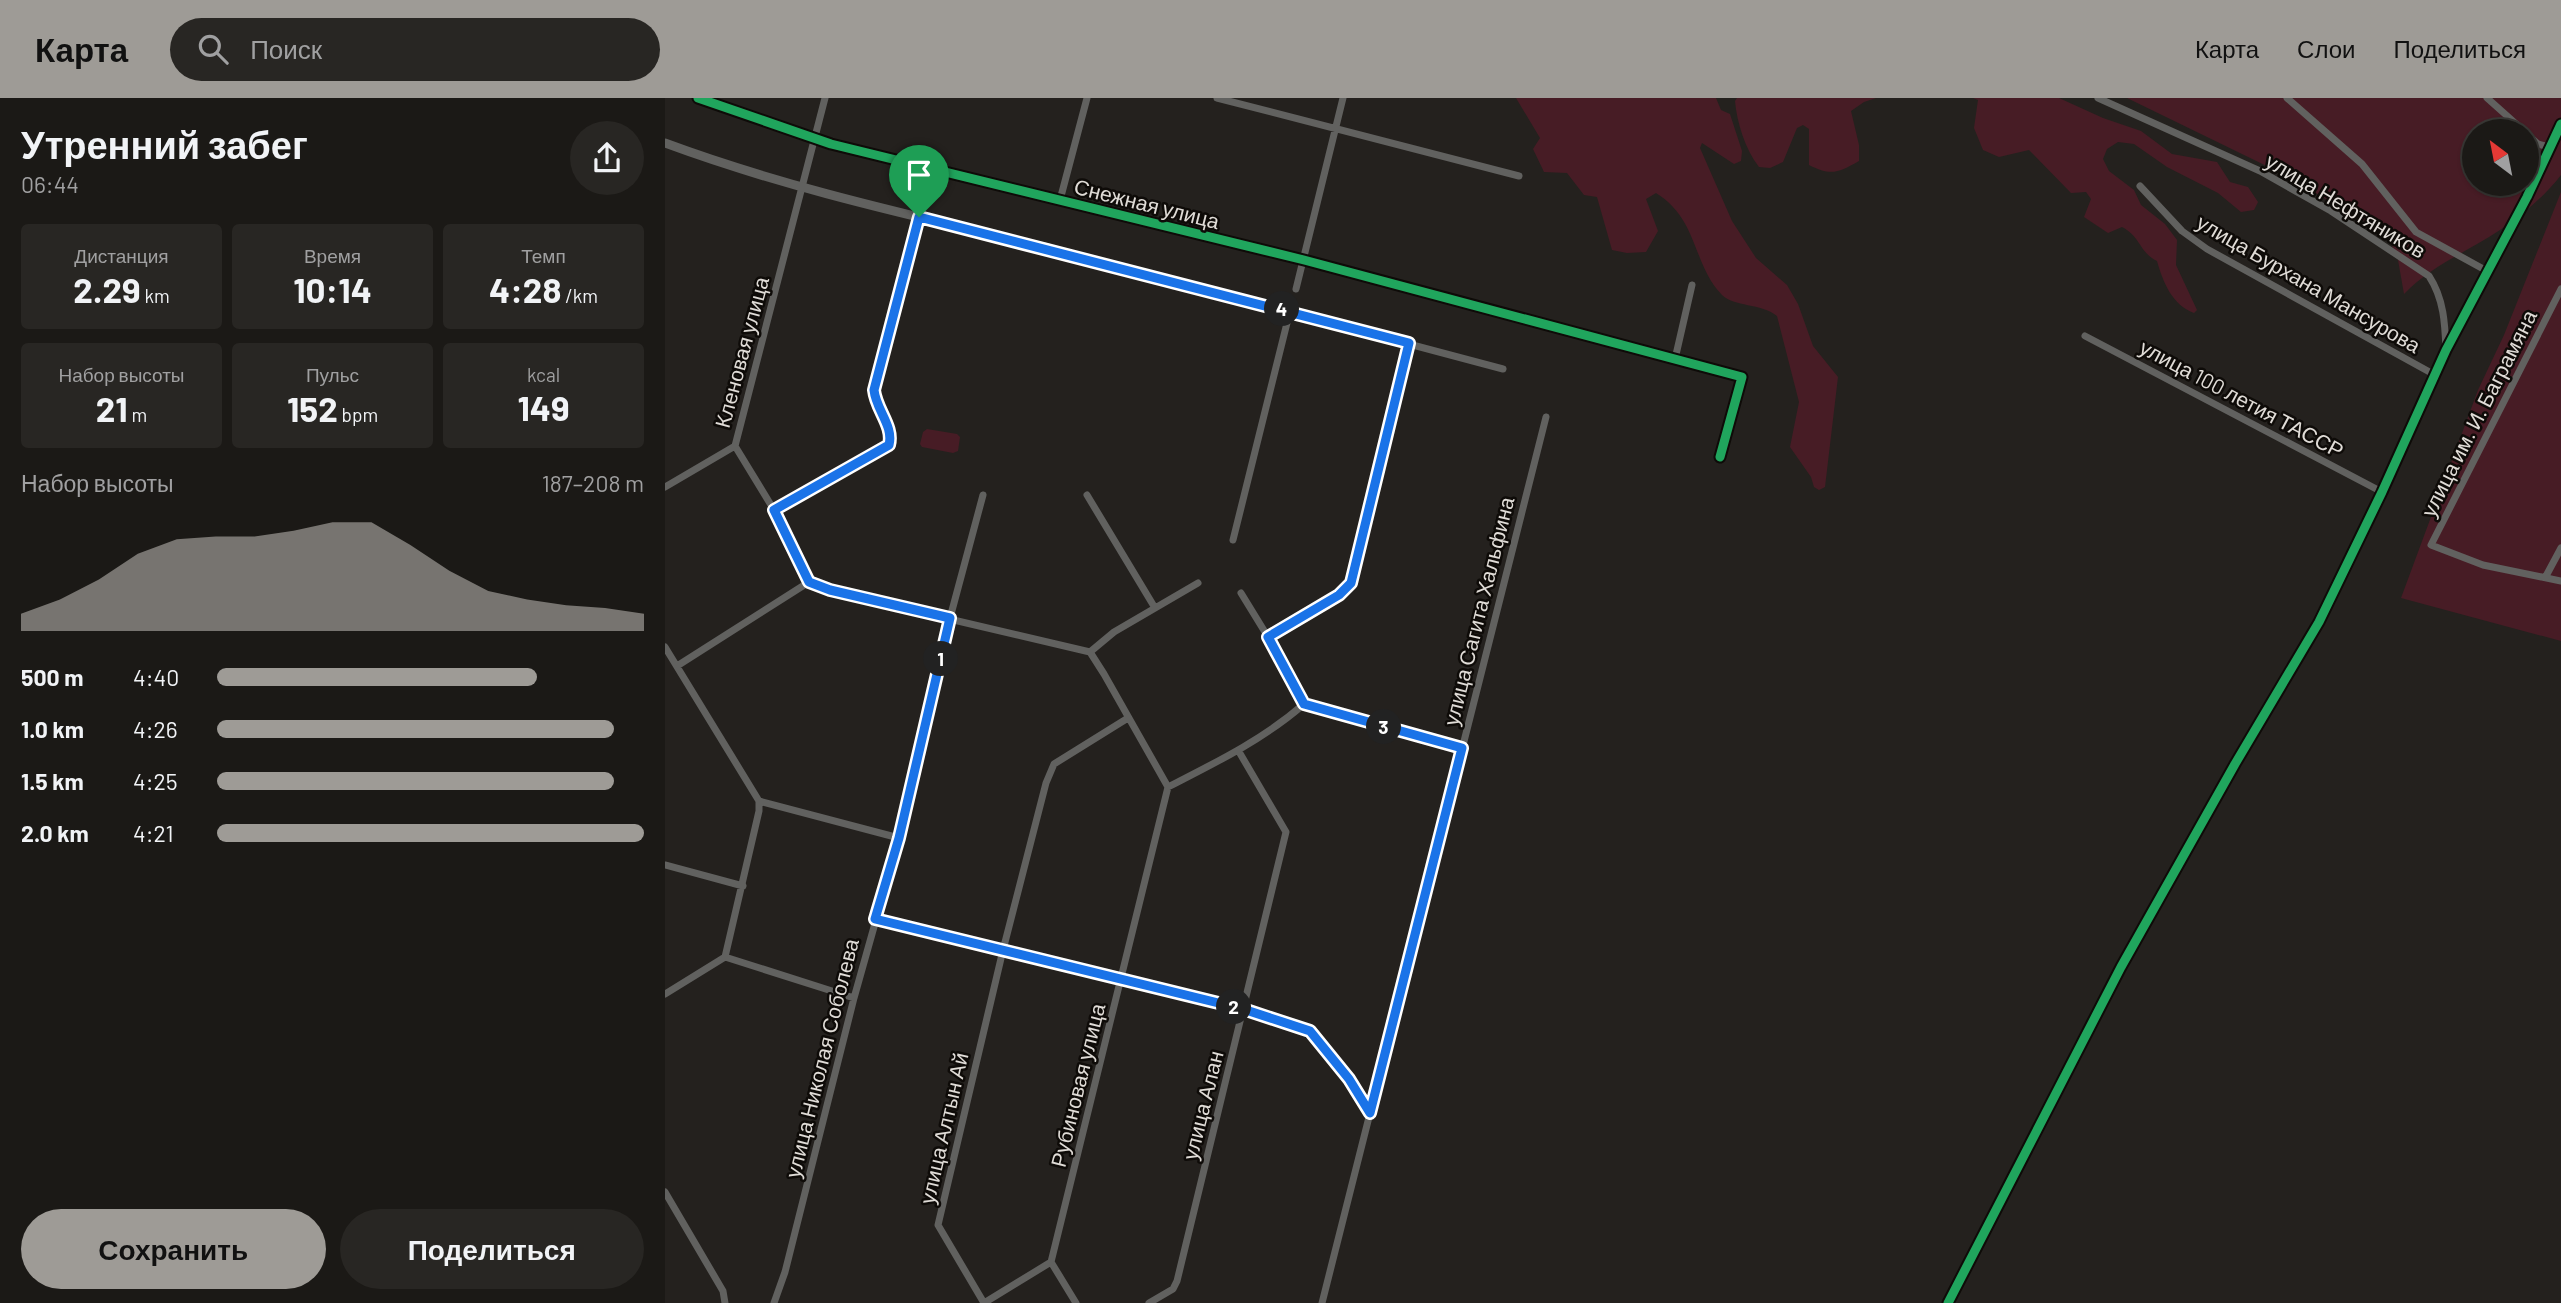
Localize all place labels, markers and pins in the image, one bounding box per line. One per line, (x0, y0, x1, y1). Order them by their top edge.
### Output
pin (889, 145, 949, 217)
pin: 4 (1265, 292, 1299, 326)
pin: 1 (923, 642, 959, 676)
pin: 3 (1367, 710, 1401, 744)
pin: 2 (1217, 990, 1251, 1024)

